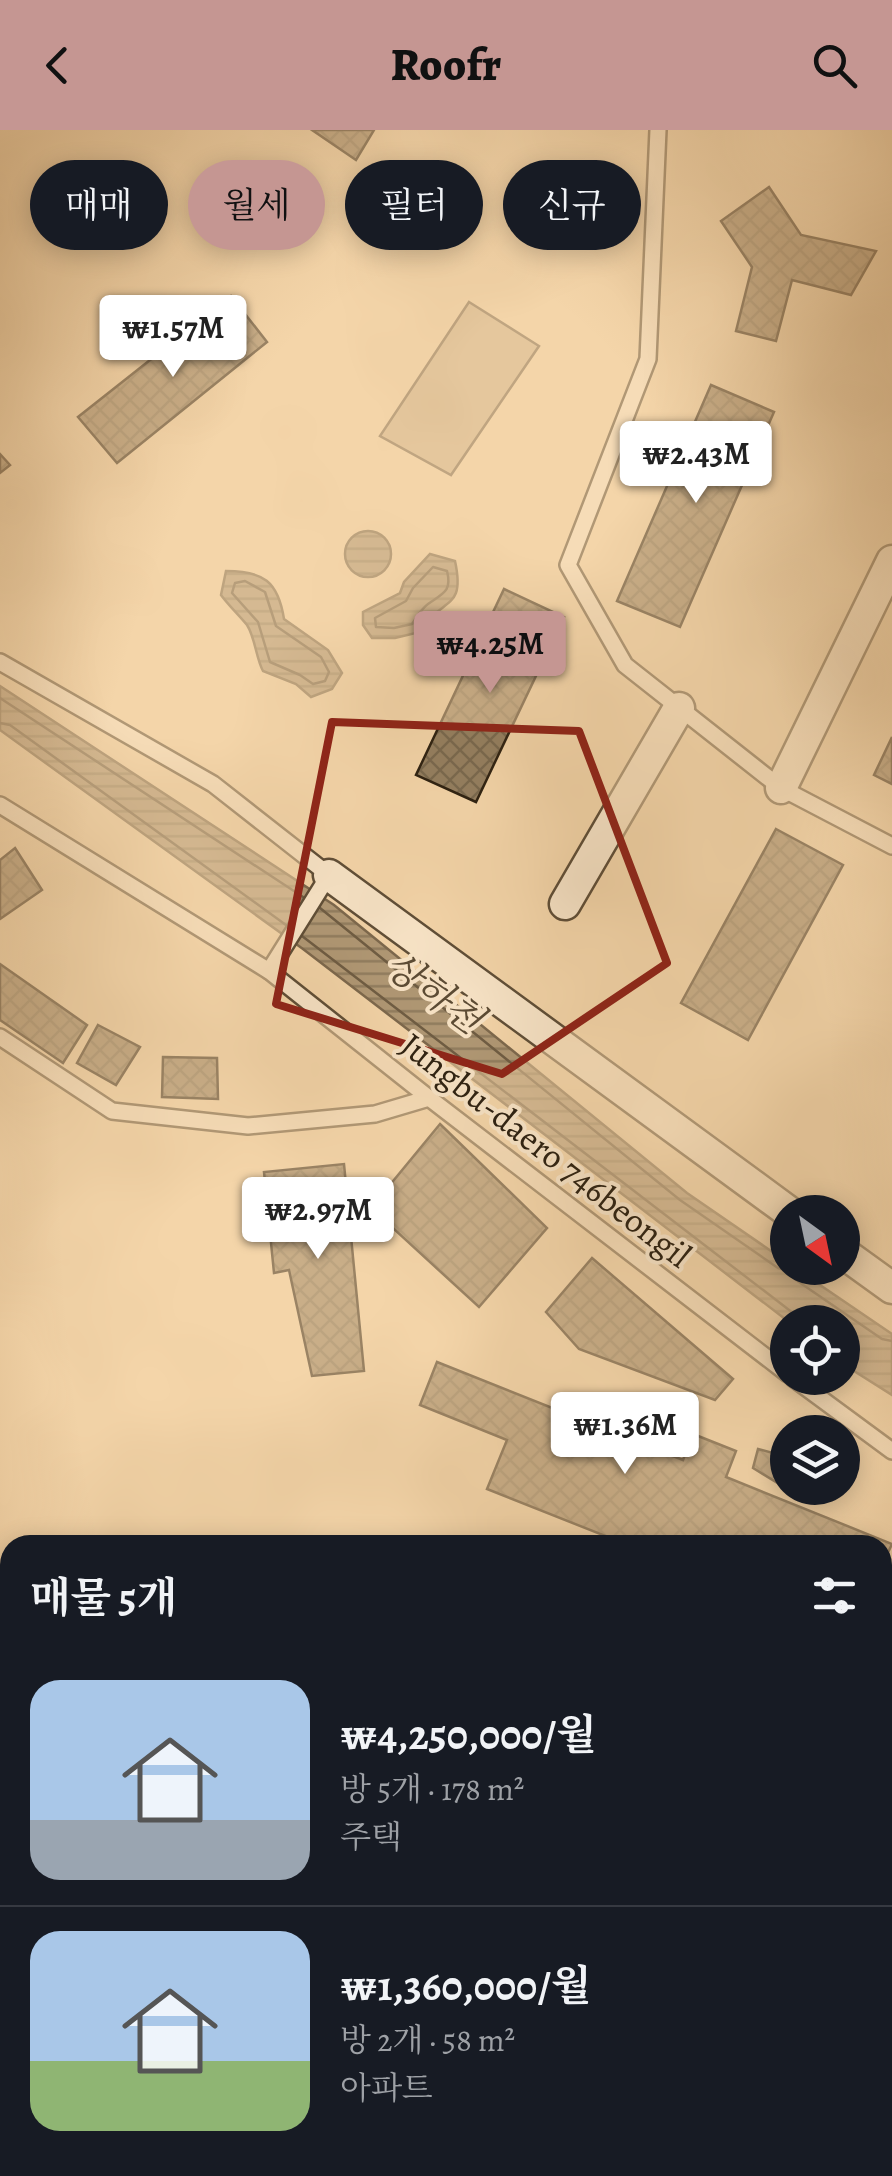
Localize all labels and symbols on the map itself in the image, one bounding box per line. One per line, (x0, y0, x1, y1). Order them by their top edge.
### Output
pin: ₩1.57M (92, 295, 254, 380)
pin: ₩2.43M (615, 421, 777, 506)
pin: ₩4.25M (409, 611, 571, 696)
water label: 상하천 (374, 939, 496, 1047)
street label: Jungbu-daero 746beongil (391, 1021, 701, 1279)
pin: ₩2.97M (237, 1177, 399, 1262)
north arrow (770, 1195, 860, 1285)
pin: ₩1.36M (544, 1392, 706, 1477)

